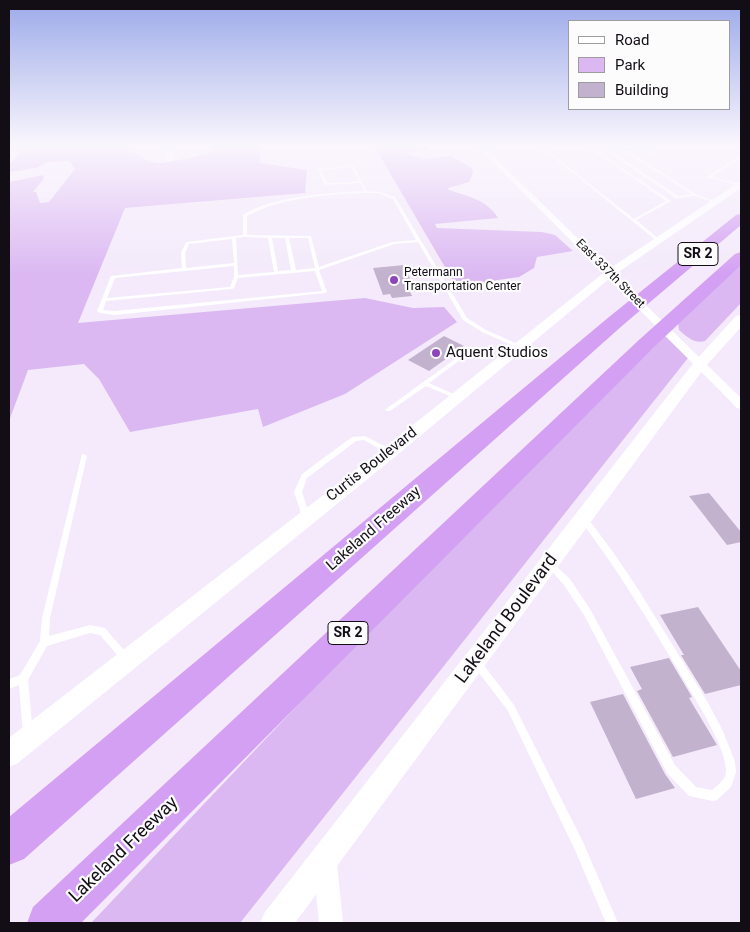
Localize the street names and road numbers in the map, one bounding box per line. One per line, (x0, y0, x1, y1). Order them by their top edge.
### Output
street label: East 337th Street (572, 236, 648, 312)
road number: SR 2 (678, 242, 718, 266)
street label: Curtis Boulevard (323, 424, 421, 506)
street label: Lakeland Freeway (323, 483, 425, 575)
street label: Lakeland Boulevard (451, 550, 563, 688)
road number: SR 2 (328, 622, 368, 644)
street label: Lakeland Freeway (65, 793, 183, 907)

